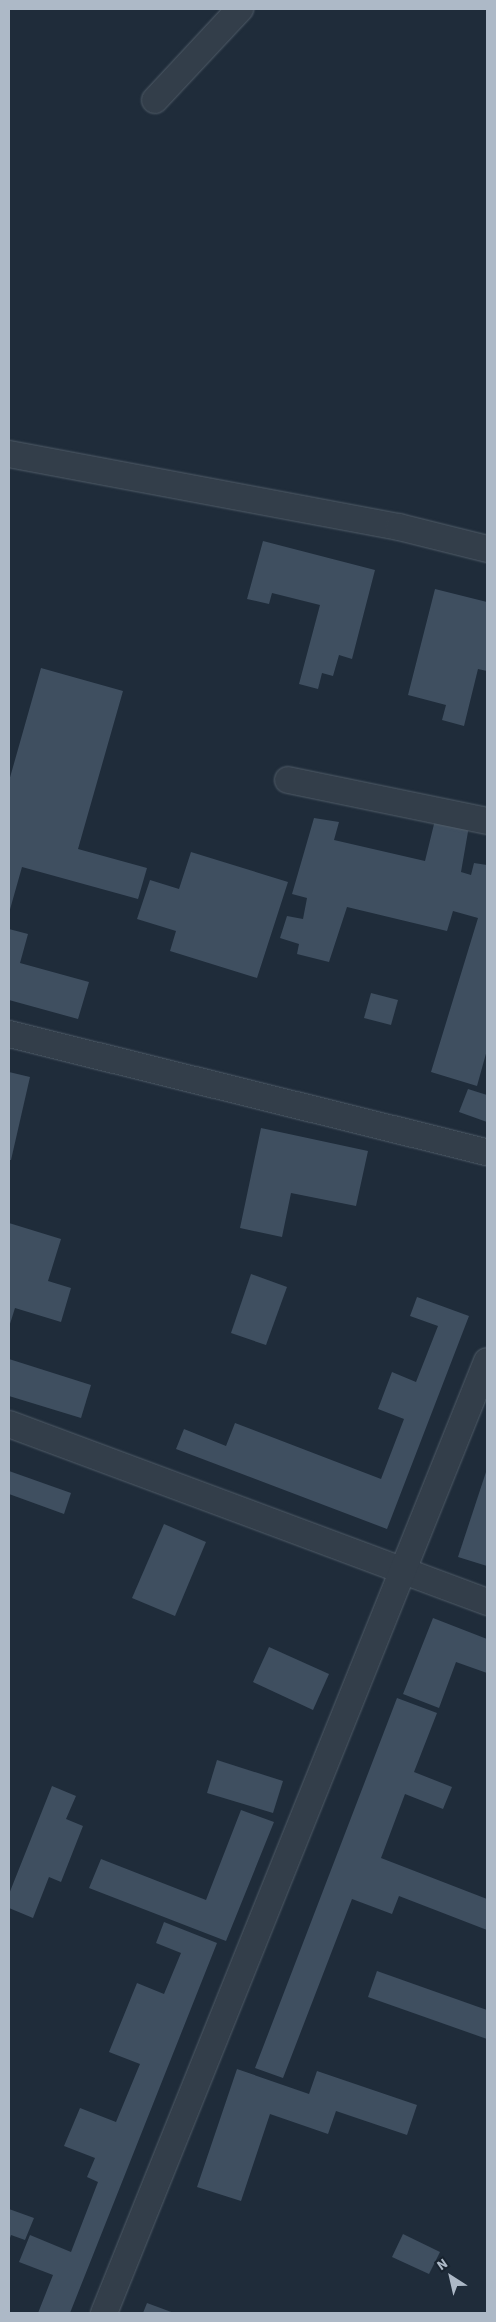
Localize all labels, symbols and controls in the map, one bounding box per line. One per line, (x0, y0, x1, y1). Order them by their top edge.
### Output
north arrow (426, 2252, 476, 2302)
text: N (433, 2254, 452, 2276)

